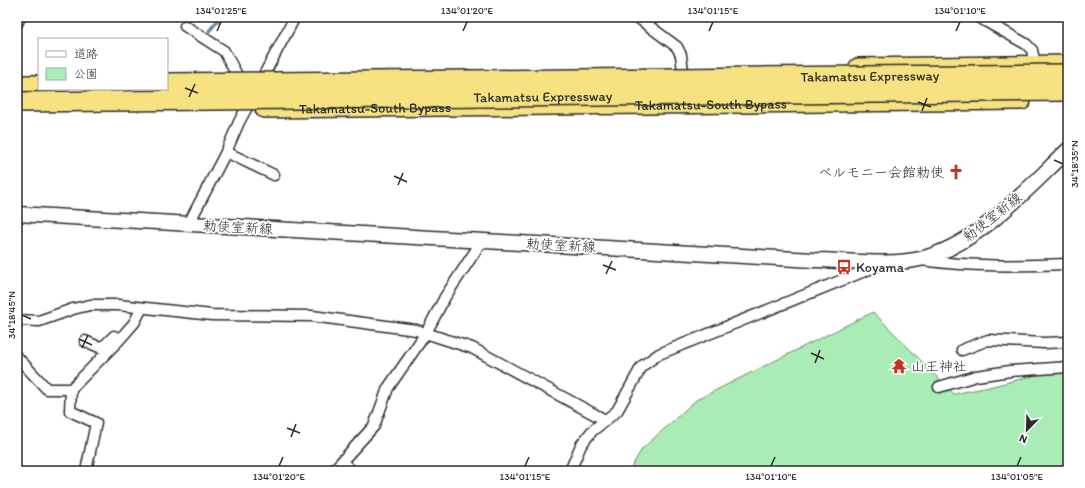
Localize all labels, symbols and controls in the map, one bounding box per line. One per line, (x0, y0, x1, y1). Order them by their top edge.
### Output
text: 134°01'25"E (195, 4, 247, 17)
text: 134°01'20"E (441, 4, 494, 17)
text: 134°01'15"E (688, 4, 739, 17)
text: 134°01'10"E (934, 4, 986, 17)
legend (38, 38, 168, 90)
text: 道路 (74, 47, 98, 61)
text: 公園 (74, 67, 98, 81)
street label: Takamatsu Expressway (800, 67, 940, 86)
street label: Takamatsu Expressway (473, 88, 613, 106)
street label: Takamatsu-South Bypass (635, 95, 787, 114)
street label: Takamatsu-South Bypass (299, 99, 451, 118)
text: 34°18'35"N (1068, 140, 1081, 188)
church icon: ベルモニー会館勅使 (947, 163, 965, 181)
place label: ベルモニー会館勅使 (818, 164, 944, 181)
street label: 勅使室新線 (959, 189, 1025, 246)
street label: 勅使室新線 (203, 217, 273, 238)
street label: 勅使室新線 (526, 235, 596, 256)
bus stop icon: Koyama (835, 258, 853, 276)
place label: Koyama (856, 259, 905, 276)
text: 34°18'45"N (5, 291, 18, 339)
temple icon: 山王神社 (890, 357, 908, 375)
place label: 山王神社 (911, 358, 967, 375)
north arrow (1007, 410, 1047, 450)
text: N (1017, 431, 1029, 446)
text: 134°01'20"E (253, 470, 306, 483)
text: 134°01'15"E (500, 470, 551, 483)
text: 134°01'10"E (745, 470, 797, 483)
text: 134°01'05"E (991, 470, 1044, 483)

